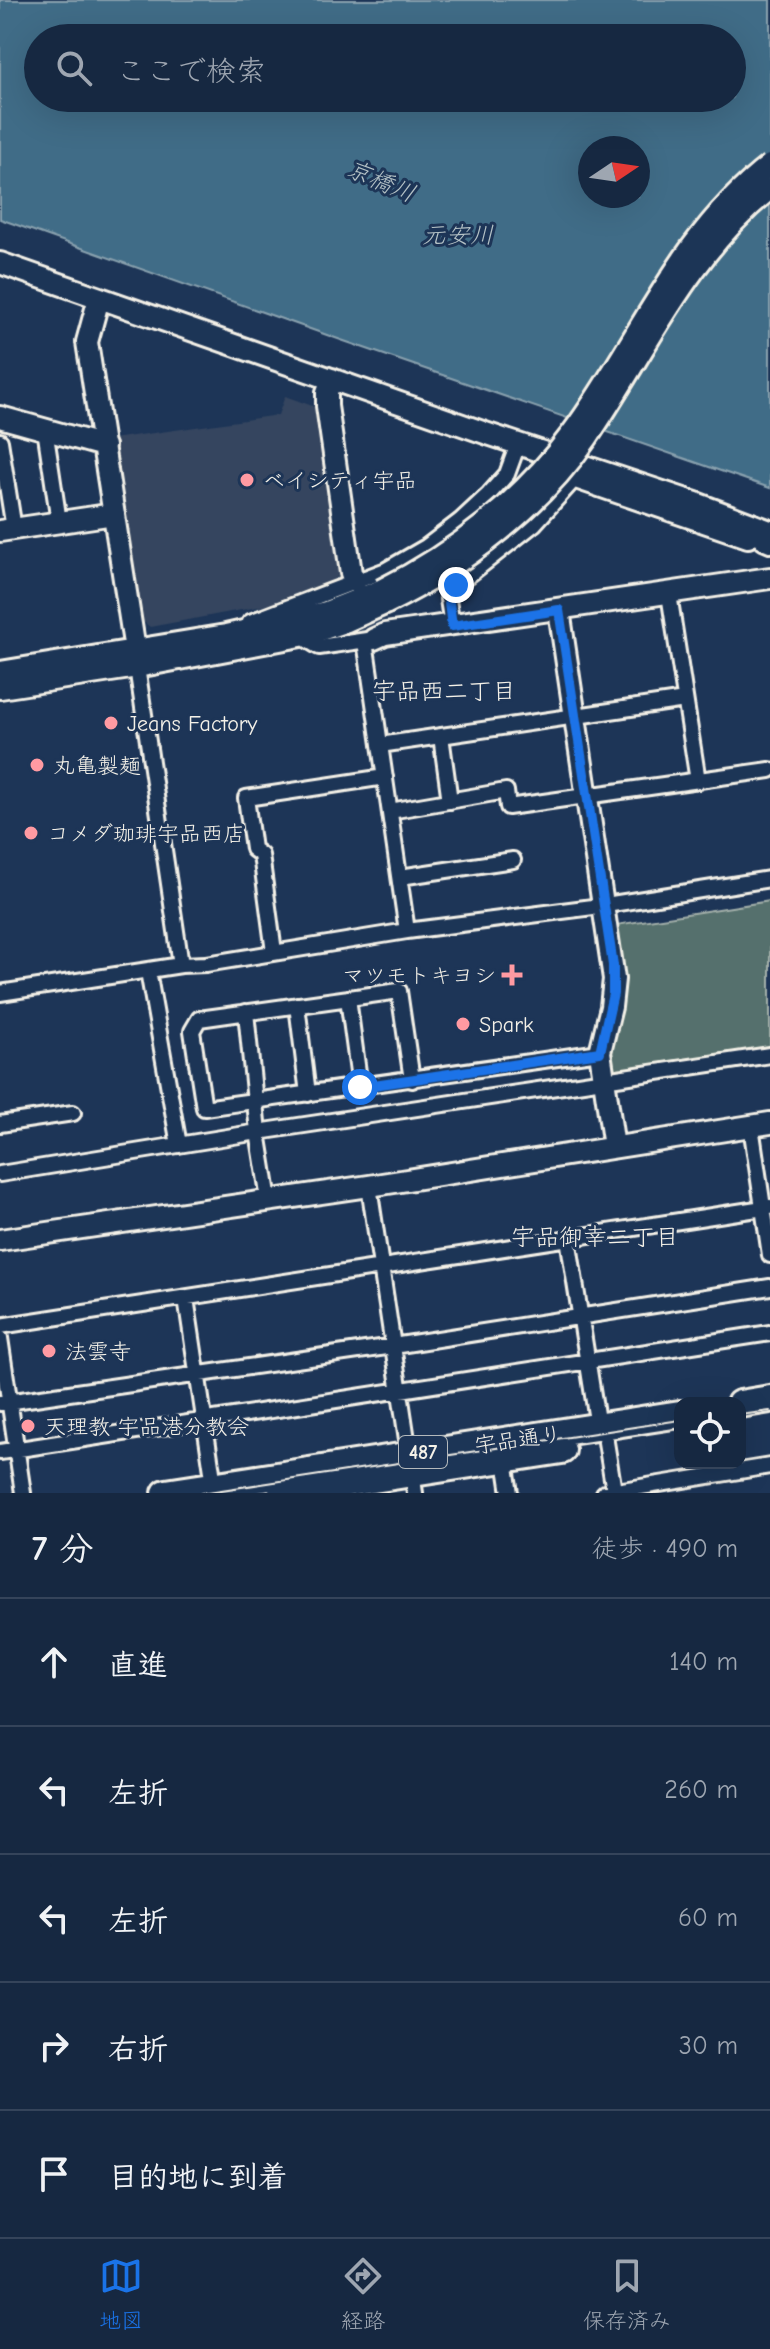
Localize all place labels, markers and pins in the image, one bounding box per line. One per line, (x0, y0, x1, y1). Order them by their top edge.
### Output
place label: ベイシティ宇品 (263, 468, 417, 494)
marker: ベイシティ宇品 (238, 471, 256, 489)
place label: Jeans Factory (127, 711, 258, 737)
marker: Jeans Factory (102, 714, 120, 732)
place label: 丸亀製麺 (53, 753, 141, 779)
marker: 丸亀製麺 (28, 756, 46, 774)
place label: コメダ珈琲宇品西店 (47, 821, 245, 847)
marker: コメダ珈琲宇品西店 (22, 824, 40, 842)
place label: マツモトキヨシ (342, 963, 496, 989)
marker: マツモトキヨシ (503, 966, 521, 984)
place label: Spark (479, 1012, 534, 1038)
marker: Spark (454, 1015, 472, 1033)
place label: 法雲寺 (65, 1339, 131, 1365)
marker: 法雲寺 (40, 1342, 58, 1360)
place label: 天理教 宇品港分教会 (44, 1414, 249, 1440)
marker: 天理教 宇品港分教会 (19, 1417, 37, 1435)

